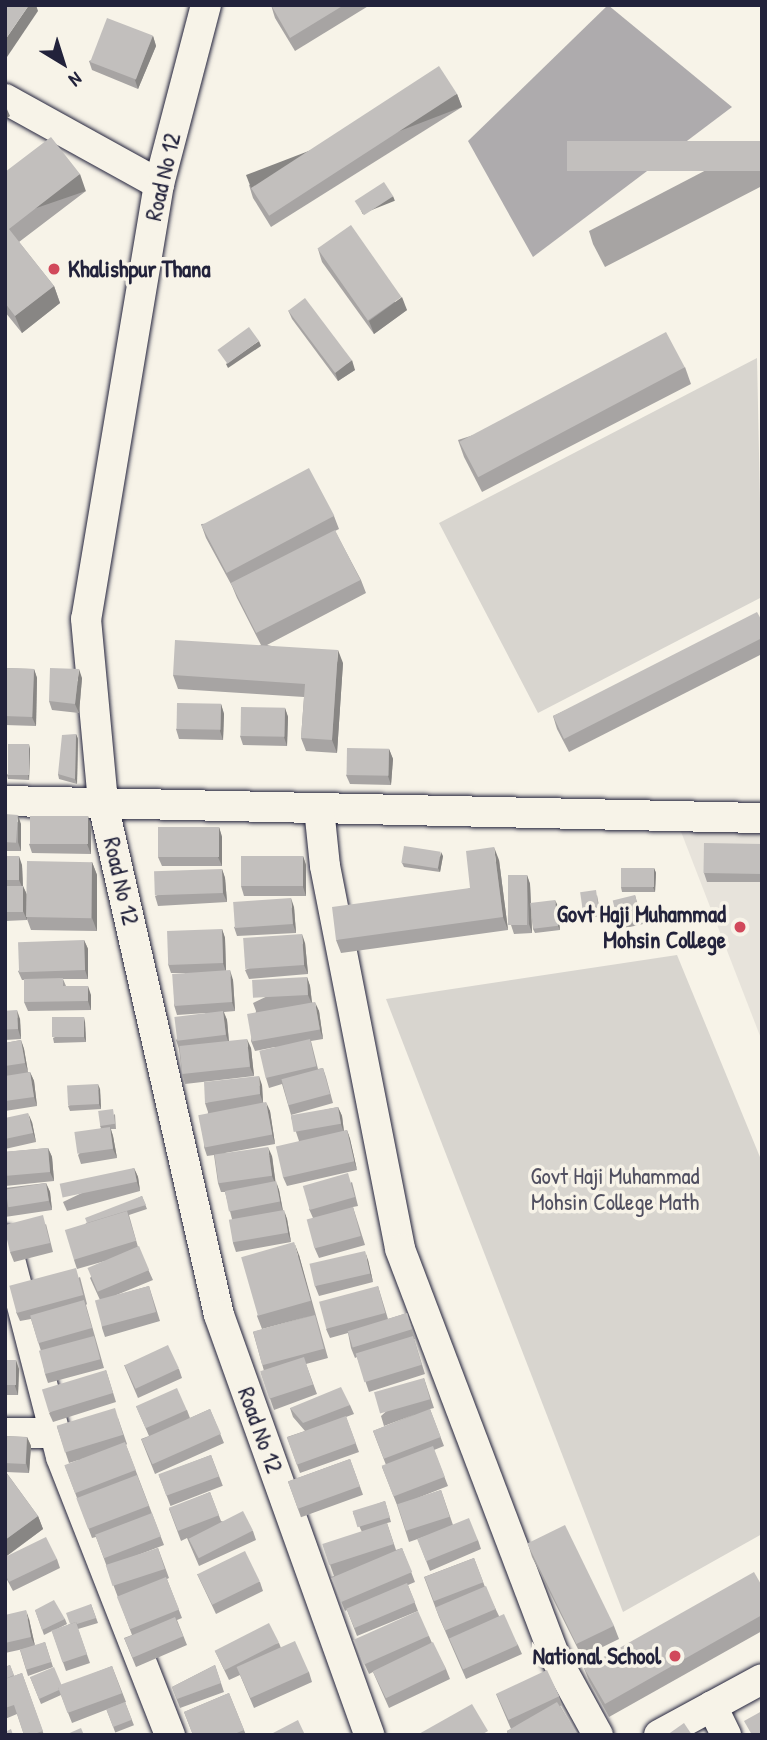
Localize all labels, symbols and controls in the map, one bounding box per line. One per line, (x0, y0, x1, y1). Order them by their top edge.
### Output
north arrow (28, 28, 98, 98)
text: N (64, 66, 88, 93)
street label: Road No 12 (140, 131, 186, 223)
place label: Khalishpur Thana (68, 255, 211, 283)
marker: Khalishpur Thana (46, 261, 62, 277)
street label: Road No 12 (98, 835, 144, 927)
place label: Govt Haji Muhammad Mohsin College (557, 900, 726, 954)
marker: Govt Haji Muhammad Mohsin College (732, 919, 748, 935)
park label: Govt Haji Muhammad Mohsin College Math (530, 1162, 700, 1216)
street label: Road No 12 (232, 1384, 288, 1476)
place label: National School (533, 1642, 661, 1670)
marker: National School (667, 1648, 683, 1664)

